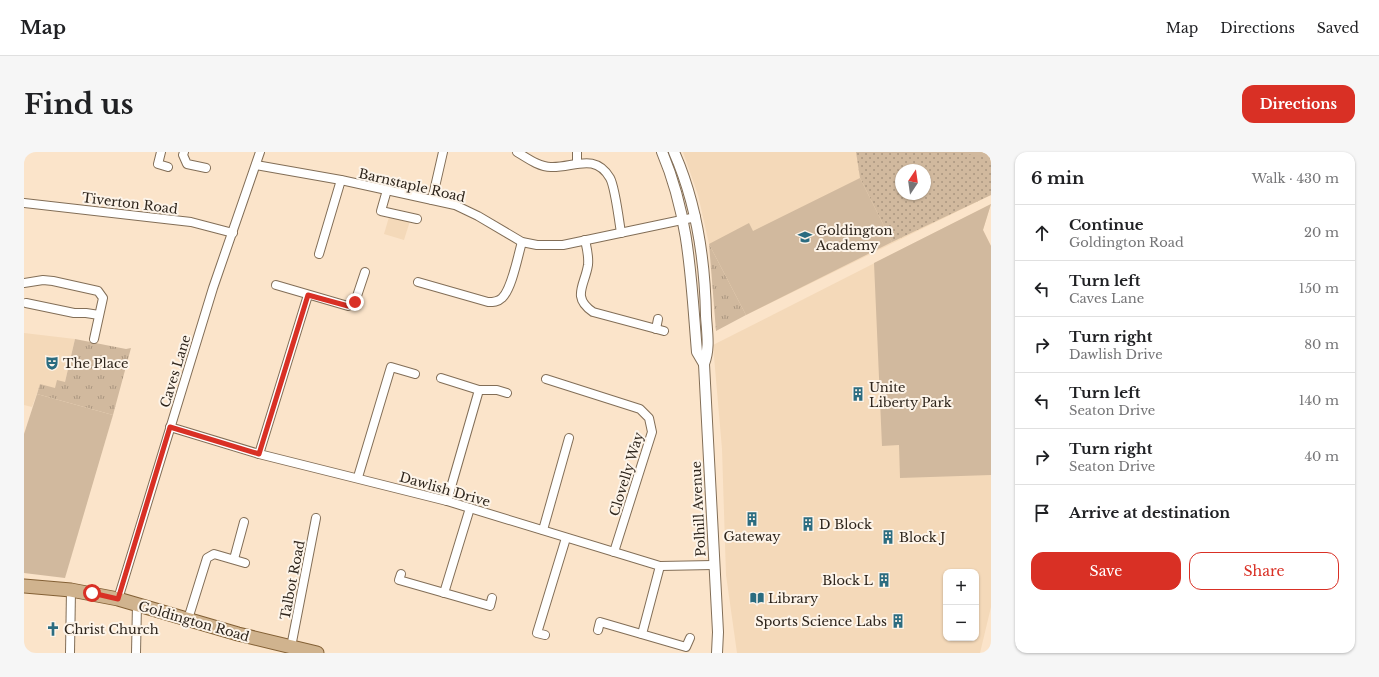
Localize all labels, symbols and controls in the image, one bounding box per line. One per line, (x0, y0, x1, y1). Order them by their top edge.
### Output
text: Map (20, 16, 66, 39)
text: Map (1166, 19, 1198, 37)
text: Directions (1220, 19, 1295, 37)
text: Saved (1317, 19, 1359, 37)
button: Directions (1242, 85, 1355, 123)
text: Find us (24, 87, 134, 122)
north arrow (895, 164, 931, 200)
street label: Barnstaple Road (357, 165, 467, 206)
text: 6 min (1031, 168, 1084, 189)
text: Walk · 430 m (1252, 170, 1339, 187)
street label: Tiverton Road (81, 189, 179, 218)
text: Continue (1069, 215, 1144, 234)
place label: Goldington Academy (815, 222, 892, 254)
icon: ahead (1031, 222, 1053, 244)
text: 20 m (1304, 224, 1339, 241)
school or university icon: Goldington Academy (797, 229, 813, 245)
text: Goldington Road (1069, 234, 1184, 251)
text: Turn left (1069, 271, 1140, 290)
icon: left (1031, 278, 1053, 300)
text: 150 m (1299, 280, 1339, 297)
text: Caves Lane (1069, 290, 1144, 307)
route end (346, 293, 364, 311)
text: Turn right (1069, 327, 1152, 346)
street label: Caves Lane (156, 333, 195, 410)
icon: right (1031, 334, 1053, 356)
text: 80 m (1304, 336, 1339, 353)
text: Dawlish Drive (1069, 346, 1163, 363)
theatre icon: The Place (44, 355, 60, 371)
place label: The Place (63, 355, 128, 372)
place label: Unite Liberty Park (869, 379, 952, 411)
text: Turn left (1069, 383, 1140, 402)
building icon: Unite Liberty Park (850, 386, 866, 402)
icon: left (1031, 390, 1053, 412)
text: 140 m (1299, 392, 1339, 409)
text: Seaton Drive (1069, 402, 1155, 419)
street label: Clovelly Way (606, 429, 648, 518)
text: Turn right (1069, 439, 1152, 458)
icon: right (1031, 446, 1053, 468)
text: 40 m (1304, 448, 1339, 465)
text: Seaton Drive (1069, 458, 1155, 475)
street label: Polhill Avenue (688, 461, 709, 557)
street label: Dawlish Drive (397, 468, 492, 511)
icon: arrive (1031, 502, 1053, 524)
text: Arrive at destination (1069, 503, 1230, 522)
building icon: Gateway (744, 511, 760, 527)
building icon: D Block (800, 516, 816, 532)
place label: D Block (819, 516, 872, 533)
place label: Gateway (724, 528, 781, 545)
building icon: Block J (880, 529, 896, 545)
place label: Block J (899, 529, 945, 546)
street label: Talbot Road (276, 539, 309, 621)
button: Save (1031, 552, 1181, 590)
button: Share (1189, 552, 1339, 590)
map controls (943, 569, 979, 641)
button: + (943, 569, 979, 605)
place label: Block L (822, 572, 874, 589)
building icon: Block L (876, 572, 892, 588)
route start (83, 584, 101, 602)
library icon: Library (749, 590, 765, 606)
place label: Library (768, 590, 819, 607)
street label: Goldington Road (136, 598, 252, 646)
button: − (943, 605, 979, 641)
place label: Sports Science Labs (755, 613, 887, 630)
building icon: Sports Science Labs (890, 613, 906, 629)
church icon: Christ Church (45, 621, 61, 637)
place label: Christ Church (64, 621, 159, 638)

